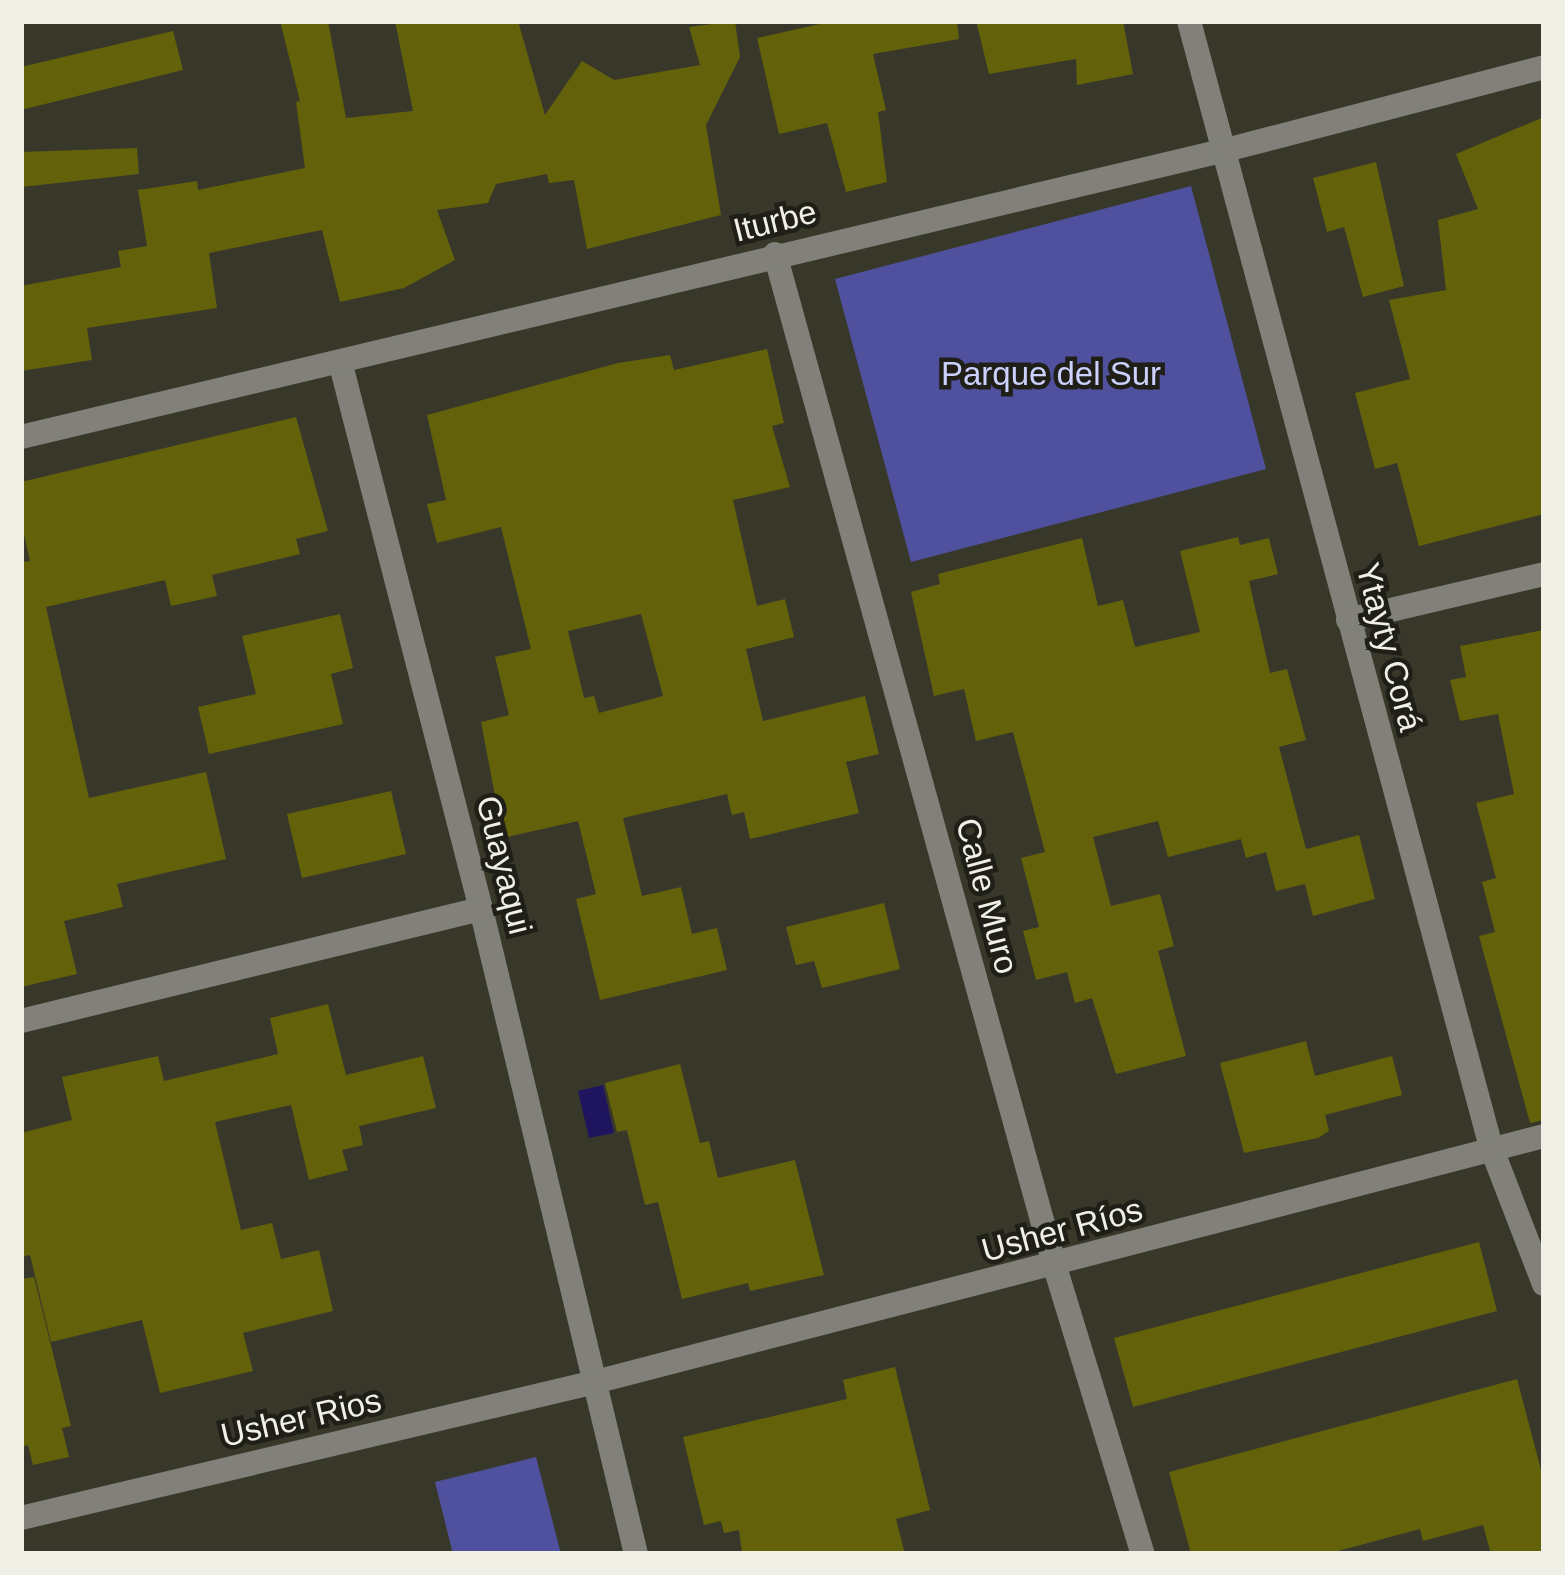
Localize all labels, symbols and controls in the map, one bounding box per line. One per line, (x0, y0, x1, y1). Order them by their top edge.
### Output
street label: Iturbe (729, 192, 821, 250)
park label: Parque del Sur (941, 354, 1161, 394)
street label: Ytayty Corá (1348, 559, 1430, 735)
street label: Guayaqui (468, 792, 540, 938)
street label: Calle Muro (947, 814, 1027, 978)
street label: Usher Ríos (977, 1190, 1147, 1270)
street label: Usher Rios (217, 1380, 385, 1456)

